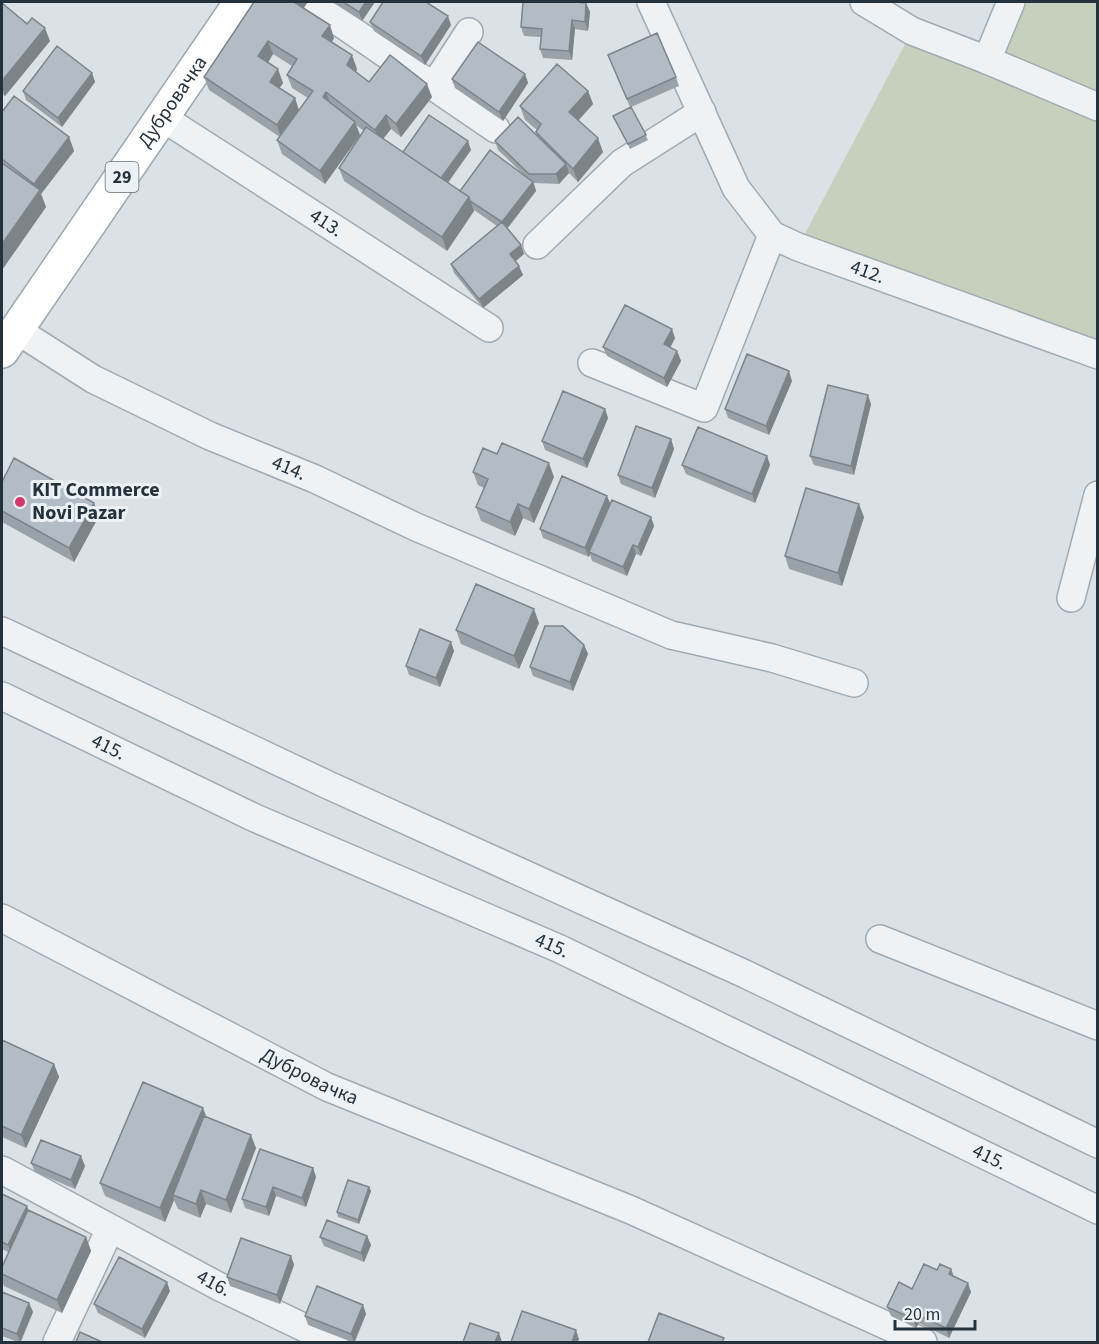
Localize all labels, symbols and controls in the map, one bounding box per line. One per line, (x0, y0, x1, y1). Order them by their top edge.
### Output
street label: Дубровачка (131, 50, 214, 153)
road number: 29 (106, 162, 138, 192)
street label: 413. (304, 202, 348, 244)
street label: 412. (846, 253, 888, 291)
street label: 414. (267, 449, 310, 488)
place label: KIT Commerce Novi Pazar (32, 476, 160, 527)
marker: KIT Commerce Novi Pazar (13, 495, 27, 509)
street label: 415. (87, 727, 130, 767)
street label: 415. (530, 926, 574, 965)
street label: Дубровачка (256, 1041, 362, 1112)
street label: 415. (968, 1137, 1011, 1177)
street label: 416. (191, 1263, 235, 1304)
scale bar (895, 1293, 974, 1331)
text: 20 m (904, 1302, 940, 1327)

